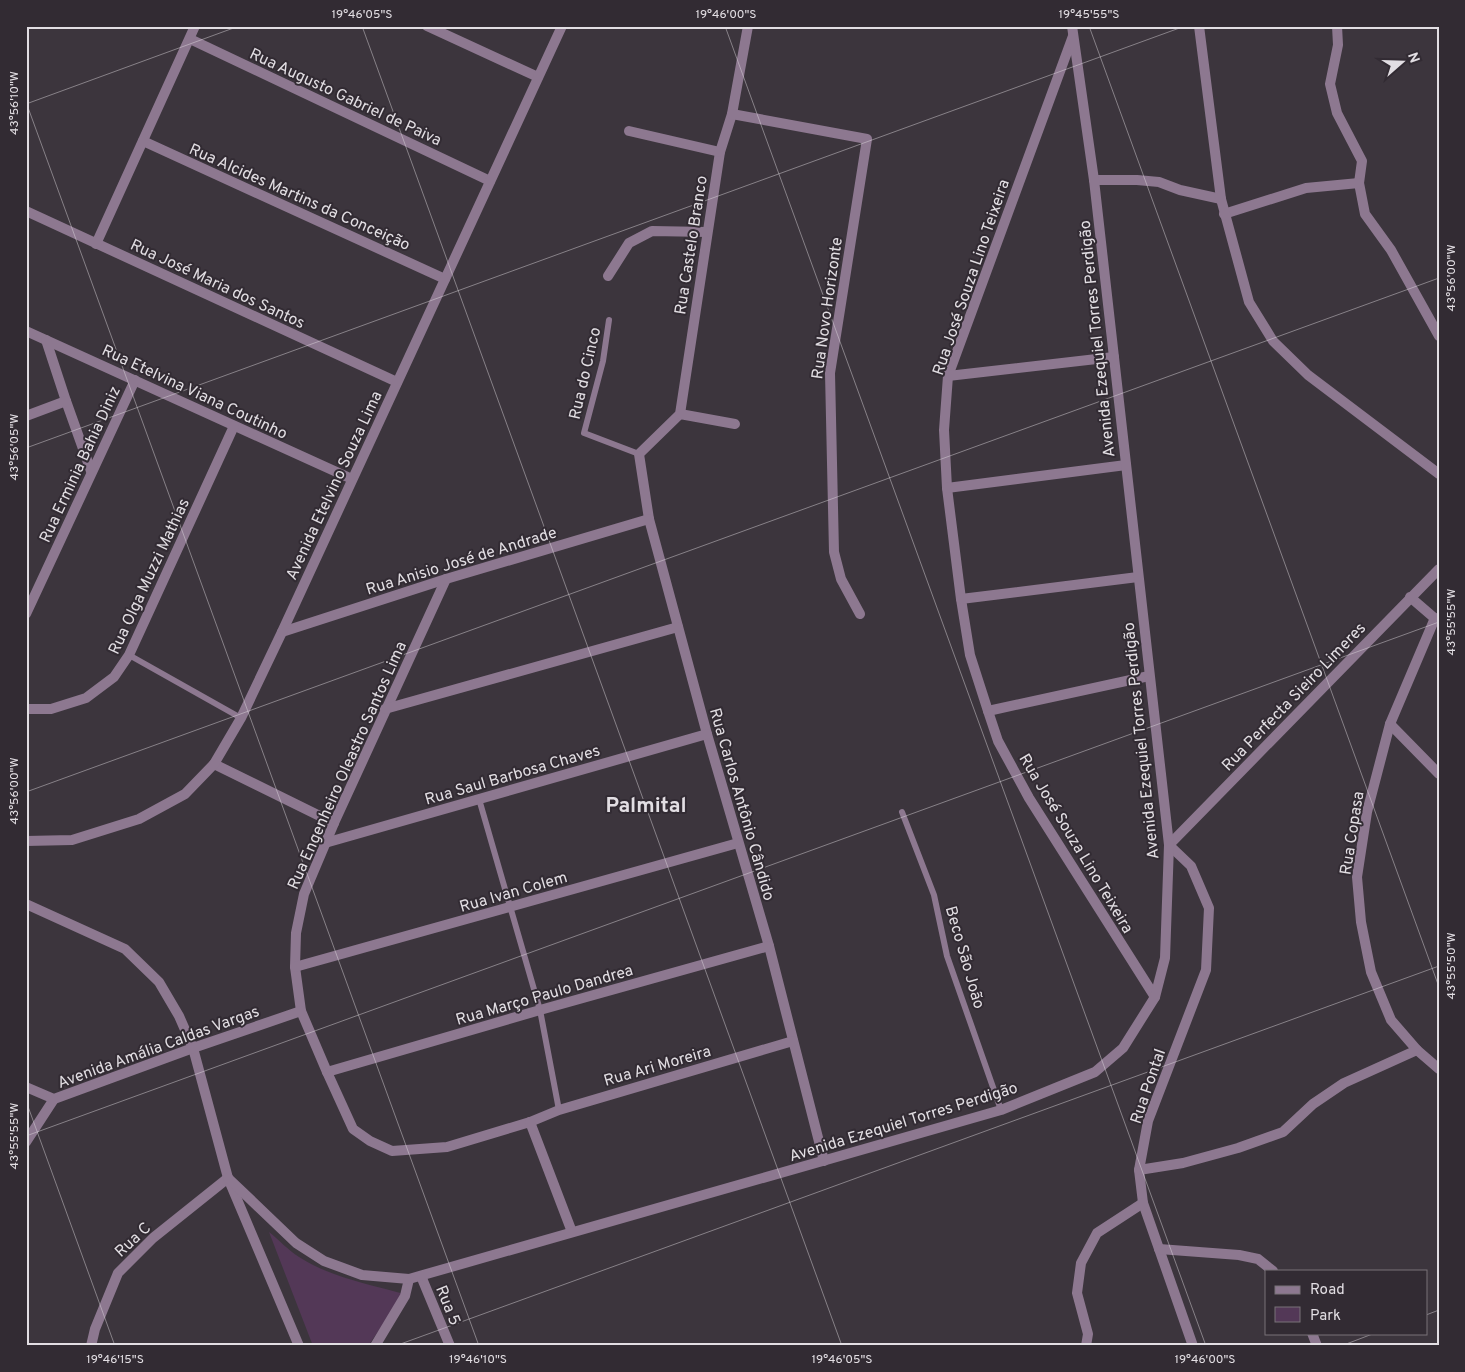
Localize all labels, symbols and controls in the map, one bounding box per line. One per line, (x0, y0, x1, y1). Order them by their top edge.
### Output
text: 19°46'05"S (332, 7, 392, 23)
text: 19°46'00"S (695, 7, 757, 23)
text: 19°45'55"S (1059, 7, 1119, 23)
north arrow (1378, 38, 1428, 88)
street label: Rua Augusto Gabriel de Paiva (246, 44, 444, 151)
text: N (1403, 50, 1423, 66)
text: 43°56'10"W (7, 71, 23, 135)
street label: Rua Alcides Martins da Conceição (185, 140, 413, 256)
street label: Rua Castelo Branco (671, 174, 713, 316)
street label: Rua José Souza Lino Teixeira (929, 177, 1015, 378)
street label: Avenida Ezequiel Torres Perdigão (1076, 219, 1120, 458)
street label: Rua José Maria dos Santos (127, 236, 308, 334)
street label: Rua Novo Horizonte (808, 236, 848, 380)
text: 43°56'00"W (1444, 245, 1460, 312)
street label: Rua do Cinco (566, 325, 606, 422)
street label: Rua Etelvina Viana Coutinho (98, 341, 290, 445)
street label: Rua Erminia Bahia Diniz (36, 383, 126, 546)
street label: Avenida Etelvino Souza Lima (282, 388, 387, 583)
text: 43°56'05"W (7, 414, 23, 480)
street label: Rua Olga Muzzi Mathias (105, 496, 195, 658)
street label: Rua Anisio José de Andrade (364, 523, 559, 600)
text: 43°55'55"W (1444, 589, 1460, 655)
street label: Rua Perfecta Sieiro Limeres (1218, 619, 1371, 776)
street label: Avenida Ezequiel Torres Perdigão (1120, 621, 1164, 860)
street label: Rua Engenheiro Oleastro Santos Lima (284, 639, 412, 893)
street label: Rua Carlos Antônio Cândido (704, 706, 778, 903)
street label: Rua Saul Barbosa Chaves (423, 741, 603, 811)
street label: Rua José Souza Lino Teixeira (1014, 751, 1137, 937)
text: 43°56'00"W (7, 758, 23, 825)
street label: Rua Copasa (1336, 790, 1369, 877)
district label: Palmital (605, 793, 687, 820)
street label: Rua Ivan Colem (457, 868, 570, 918)
street label: Beco São João (940, 904, 988, 1011)
text: 43°55'50"W (1444, 932, 1460, 1000)
street label: Rua Março Paulo Dandrea (454, 961, 636, 1031)
street label: Avenida Amália Caldas Vargas (55, 1002, 262, 1094)
street label: Rua Ari Moreira (602, 1042, 713, 1092)
street label: Rua Pontal (1127, 1047, 1171, 1127)
street label: Avenida Ezequiel Torres Perdigão (787, 1079, 1020, 1167)
text: 43°55'55"W (7, 1103, 23, 1169)
street label: Rua C (111, 1219, 156, 1262)
legend (1265, 1270, 1428, 1334)
text: Road (1310, 1281, 1345, 1300)
street label: Rua 5 (430, 1283, 464, 1329)
text: Park (1310, 1307, 1341, 1326)
text: 19°46'15"S (86, 1352, 144, 1368)
text: 19°46'10"S (449, 1352, 507, 1368)
text: 19°46'05"S (812, 1352, 872, 1368)
text: 19°46'00"S (1174, 1352, 1236, 1368)

